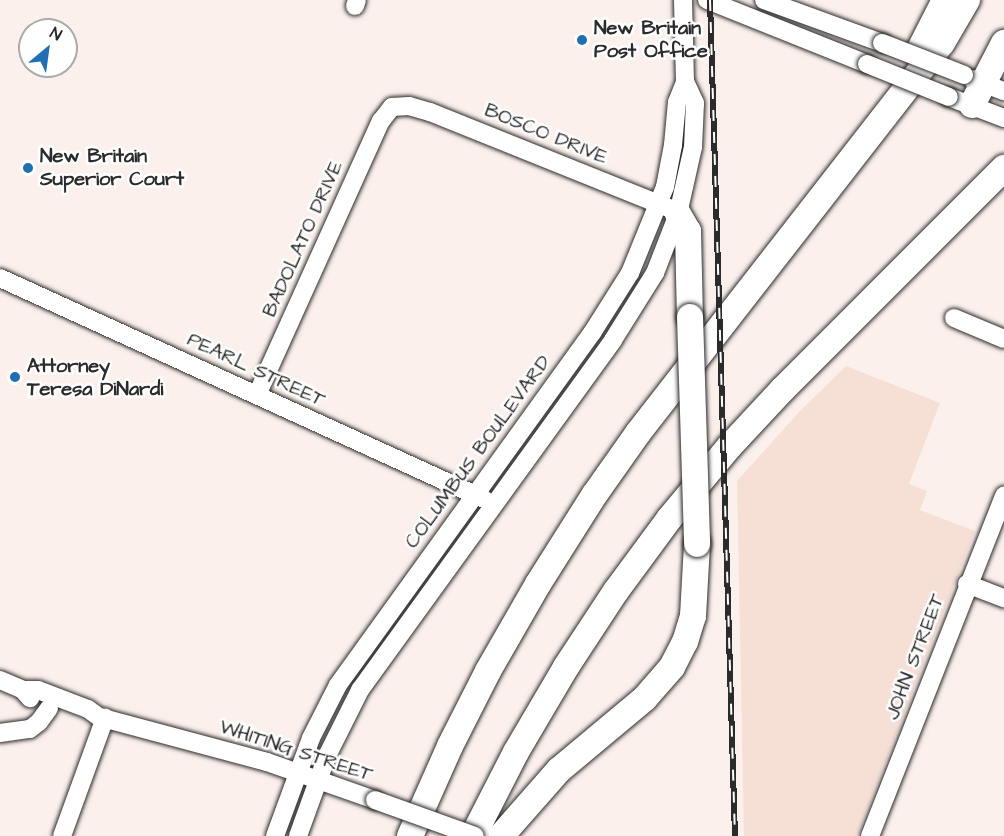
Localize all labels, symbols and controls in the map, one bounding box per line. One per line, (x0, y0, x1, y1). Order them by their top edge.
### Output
place label: New Britain Post Office (594, 16, 708, 63)
north arrow (18, 18, 78, 78)
text: N (46, 22, 65, 46)
marker: New Britain Post Office (575, 33, 589, 47)
street label: BOSCO DRIVE (481, 98, 611, 170)
place label: New Britain Superior Court (40, 144, 184, 191)
street label: BADOLATO DRIVE (258, 157, 348, 321)
marker: New Britain Superior Court (21, 161, 35, 175)
street label: PEARL STREET (183, 328, 329, 412)
street label: COLUMBUS BOULEVARD (400, 351, 556, 553)
place label: Attorney Teresa DiNardi (27, 354, 163, 401)
marker: Attorney Teresa DiNardi (8, 370, 22, 384)
street label: JOHN STREET (880, 591, 950, 723)
street label: WHITING STREET (216, 715, 376, 787)

